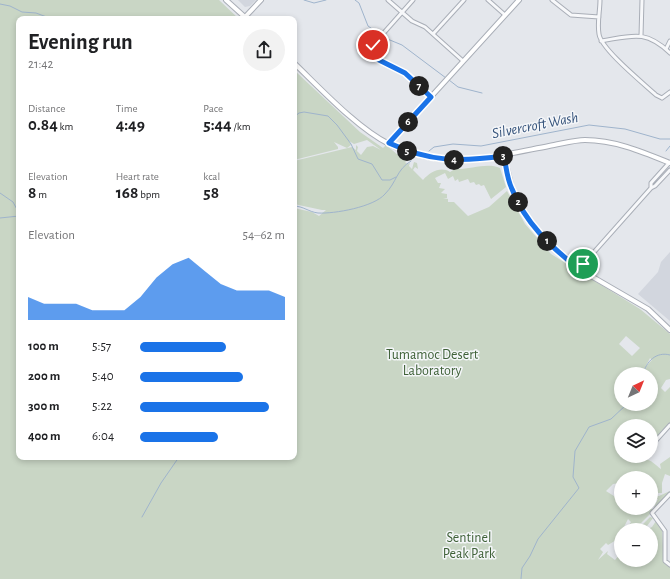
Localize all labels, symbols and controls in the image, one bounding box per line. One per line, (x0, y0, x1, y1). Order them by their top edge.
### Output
pin (356, 28, 390, 62)
button: share (243, 29, 285, 71)
text: Evening run (28, 31, 133, 53)
icon: check (362, 34, 384, 56)
text: 21:42 (28, 58, 54, 71)
pin: 7 (409, 76, 429, 96)
text: 7 (417, 80, 421, 91)
text: Distance (28, 103, 65, 114)
text: Time (116, 103, 138, 114)
text: Pace (203, 103, 223, 114)
water label: Silvercroft Wash (491, 110, 579, 141)
pin: 6 (398, 112, 418, 132)
text: 0.84 (28, 116, 58, 133)
text: 4:49 (116, 116, 145, 133)
text: 5:44 (203, 116, 232, 133)
text: 6 (405, 116, 411, 127)
text: km (58, 121, 73, 132)
text: /km (232, 121, 250, 132)
pin: 5 (397, 141, 417, 161)
text: 5 (405, 145, 409, 156)
pin: 3 (493, 146, 513, 166)
pin: 4 (444, 150, 464, 170)
text: 3 (501, 150, 505, 161)
text: 4 (451, 154, 457, 165)
text: Elevation (28, 171, 68, 182)
text: Heart rate (116, 171, 159, 182)
text: kcal (203, 171, 220, 182)
text: 8 (28, 184, 36, 201)
text: 168 (116, 184, 138, 201)
text: 58 (203, 184, 219, 201)
text: m (36, 189, 47, 200)
text: bpm (138, 189, 160, 200)
pin: 2 (508, 192, 528, 212)
text: 2 (515, 196, 521, 207)
text: Elevation (28, 229, 75, 242)
text: 54–62 m (243, 229, 285, 242)
pin: 1 (537, 231, 557, 251)
text: 1 (545, 235, 549, 246)
pin (566, 247, 600, 281)
icon: arrive (572, 253, 594, 275)
text: 100 m (28, 340, 59, 353)
text: 5:57 (92, 340, 111, 353)
park label: Tumamoc Desert Laboratory (386, 348, 479, 378)
north arrow (614, 367, 658, 411)
map controls (614, 367, 658, 567)
text: 200 m (28, 370, 60, 383)
text: 5:40 (92, 370, 114, 383)
text: 300 m (28, 400, 60, 413)
text: 5:22 (92, 400, 112, 413)
button: layers (614, 419, 658, 463)
text: 400 m (28, 430, 61, 443)
text: 6:04 (92, 430, 114, 443)
button: + (614, 471, 658, 515)
button: − (614, 523, 658, 567)
park label: Sentinel Peak Park (443, 531, 496, 561)

